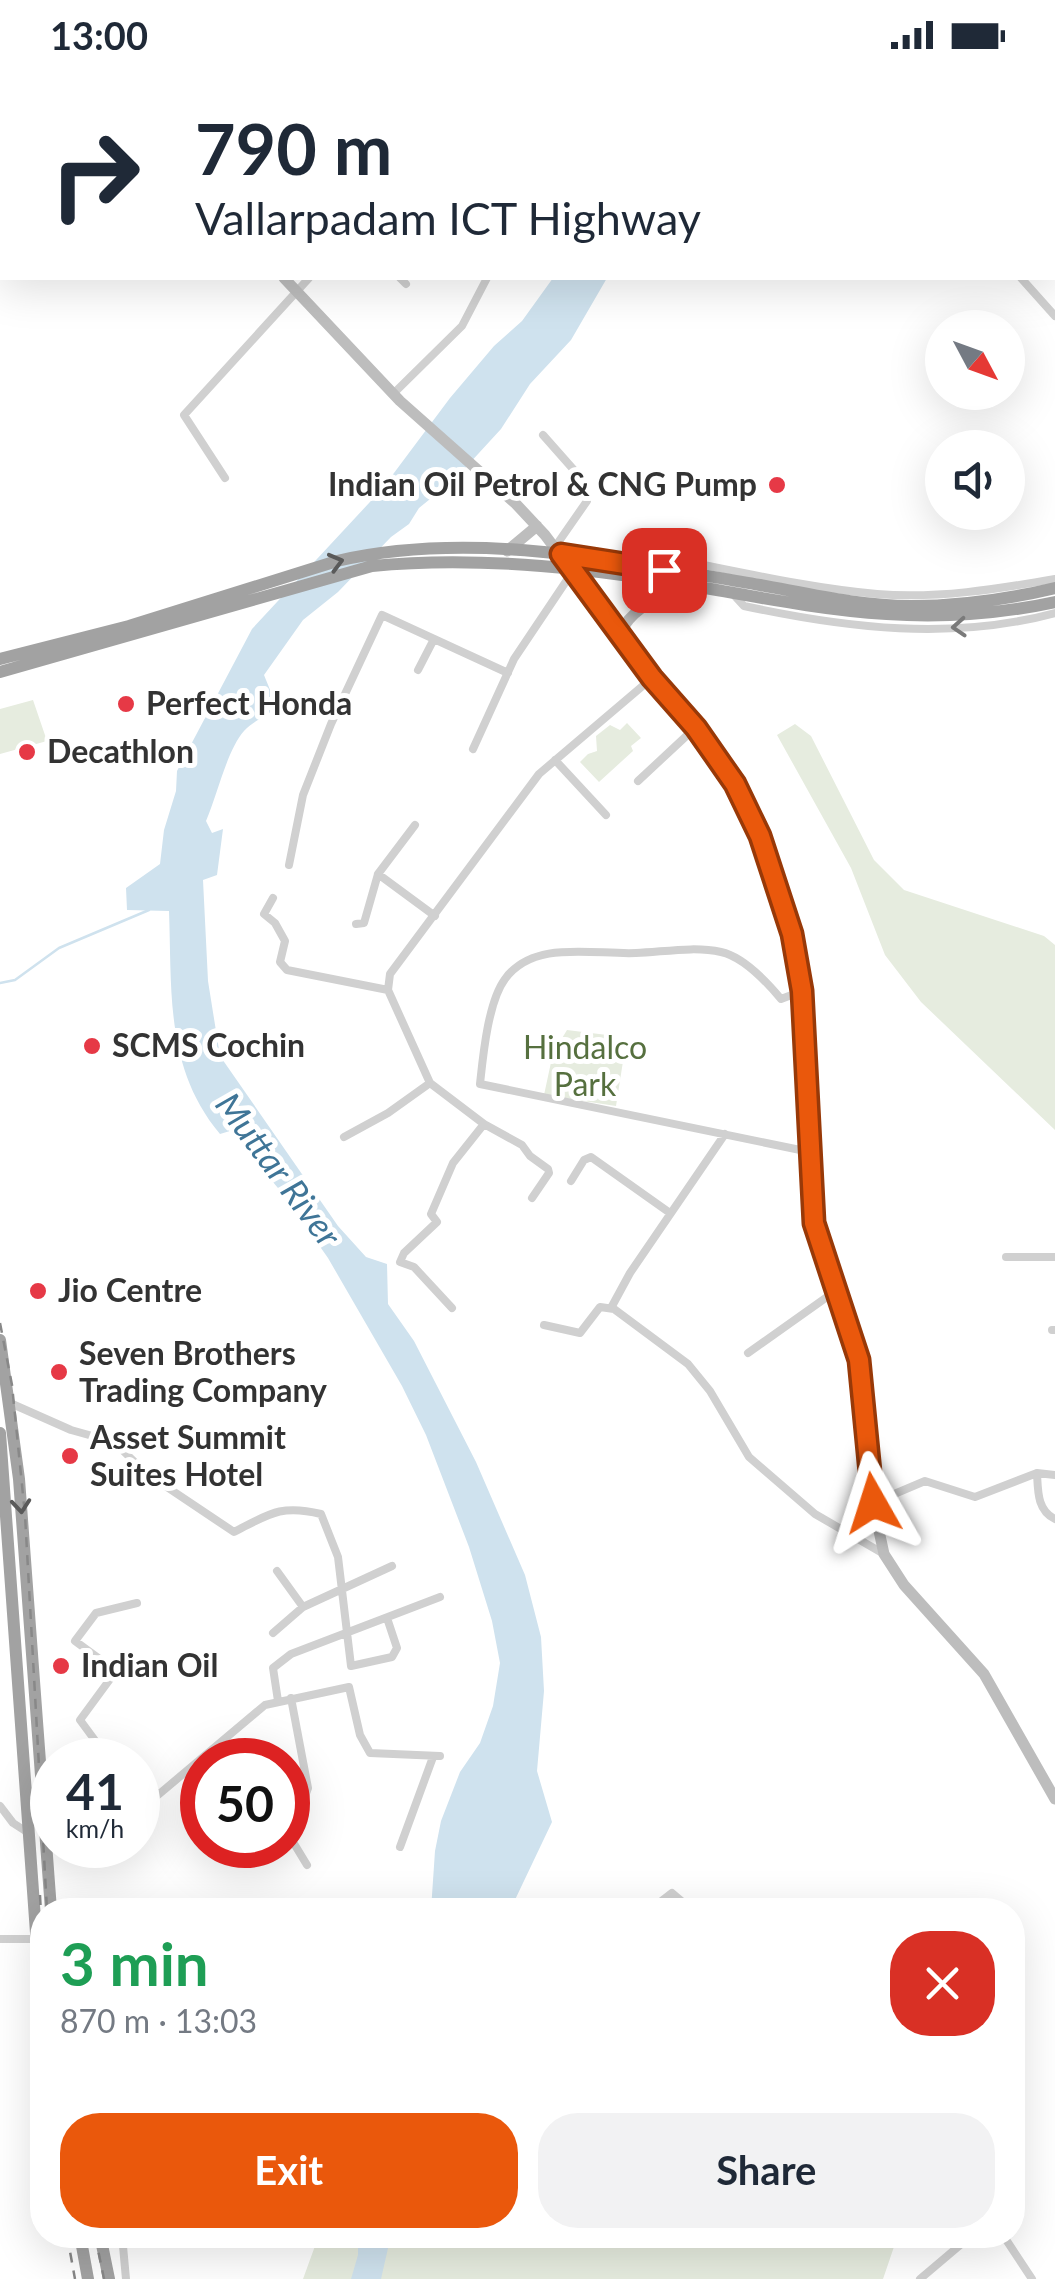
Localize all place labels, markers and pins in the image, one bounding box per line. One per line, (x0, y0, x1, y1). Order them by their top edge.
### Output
place label: Indian Oil Petrol & CNG Pump (328, 464, 757, 503)
marker: Indian Oil Petrol & CNG Pump (766, 474, 788, 496)
pin (622, 528, 707, 613)
place label: Perfect Honda (146, 683, 352, 722)
marker: Perfect Honda (115, 693, 137, 715)
place label: Decathlon (47, 731, 194, 770)
marker: Decathlon (16, 741, 38, 763)
place label: SCMS Cochin (112, 1025, 305, 1064)
marker: SCMS Cochin (81, 1035, 103, 1057)
place label: Jio Centre (58, 1270, 202, 1309)
marker: Jio Centre (27, 1280, 49, 1302)
place label: Seven Brothers Trading Company (79, 1333, 327, 1409)
marker: Seven Brothers Trading Company (48, 1361, 70, 1383)
place label: Asset Summit Suites Hotel (89, 1417, 286, 1493)
marker: Asset Summit Suites Hotel (59, 1445, 81, 1467)
place label: Indian Oil (81, 1645, 218, 1684)
marker: Indian Oil (50, 1655, 72, 1677)

